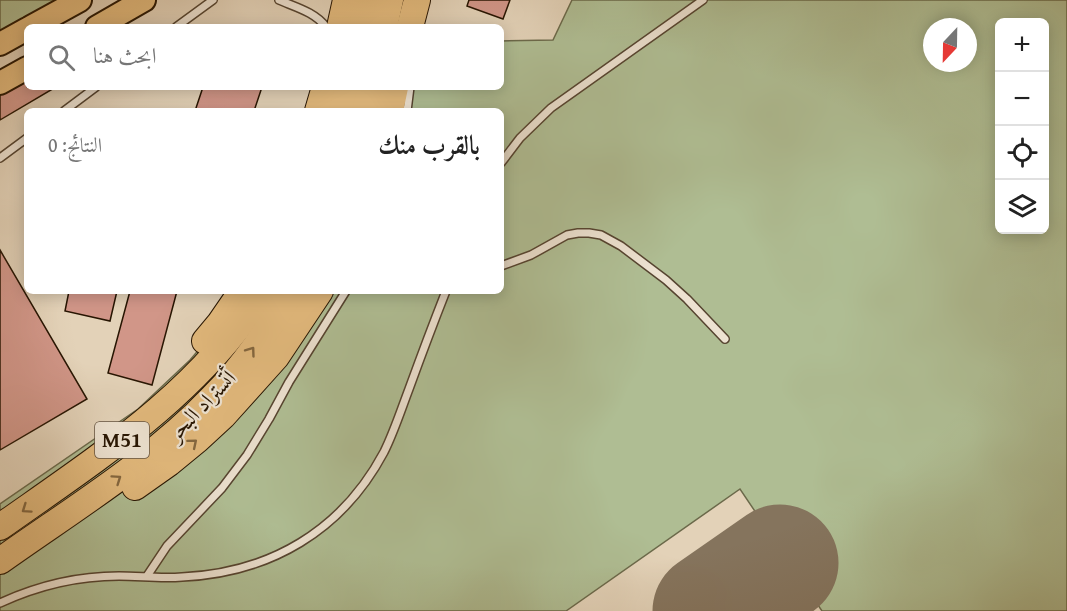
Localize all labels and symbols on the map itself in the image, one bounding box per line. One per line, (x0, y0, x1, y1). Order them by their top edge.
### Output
north arrow (923, 18, 977, 72)
one-way arrow (244, 346, 255, 357)
street label: أتستراد البحر (158, 362, 243, 449)
road number: M51 (95, 422, 149, 458)
one-way arrow (186, 440, 197, 451)
one-way arrow (110, 475, 121, 486)
one-way arrow (21, 502, 32, 513)

